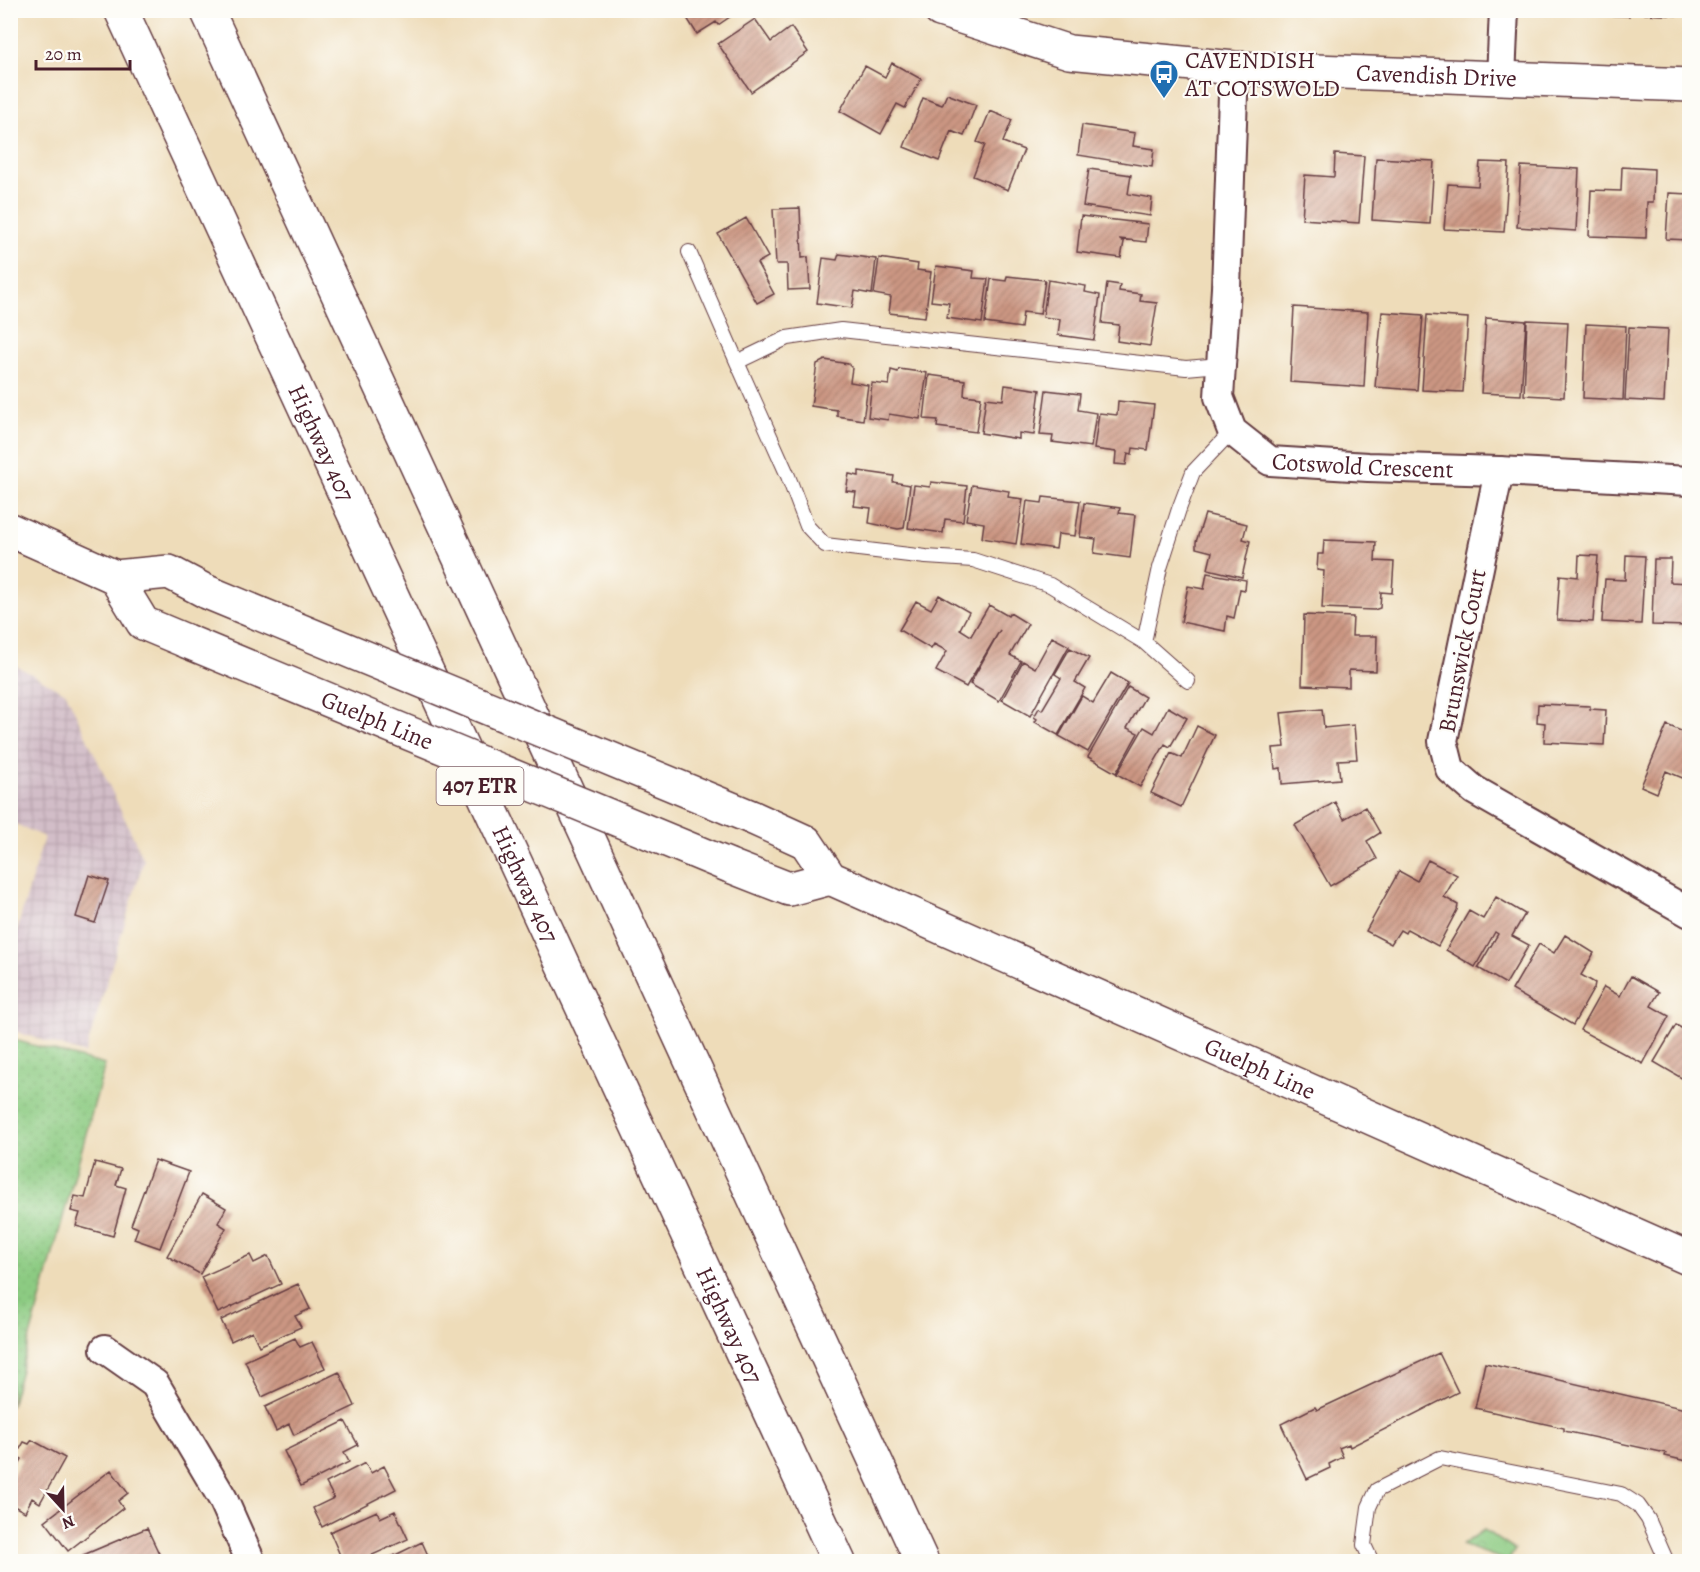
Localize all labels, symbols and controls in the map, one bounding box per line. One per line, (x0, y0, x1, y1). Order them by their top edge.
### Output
scale bar (36, 33, 130, 71)
text: 20 m (45, 42, 82, 66)
place label: CAVENDISH AT COTSWOLD (1184, 44, 1340, 104)
street label: Cavendish Drive (1355, 57, 1517, 95)
bus stop icon: CAVENDISH AT COTSWOLD (1148, 58, 1180, 100)
street label: Highway 407 (280, 379, 363, 507)
street label: Cotswold Crescent (1271, 445, 1454, 486)
street label: Brunswick Court (1430, 566, 1494, 736)
street label: Guelph Line (317, 683, 438, 758)
road number: 407 ETR (436, 767, 524, 805)
street label: Highway 407 (484, 820, 567, 949)
street label: Guelph Line (1199, 1030, 1321, 1107)
street label: Highway 407 (689, 1261, 771, 1390)
north arrow (33, 1479, 93, 1539)
text: N (58, 1510, 78, 1534)

